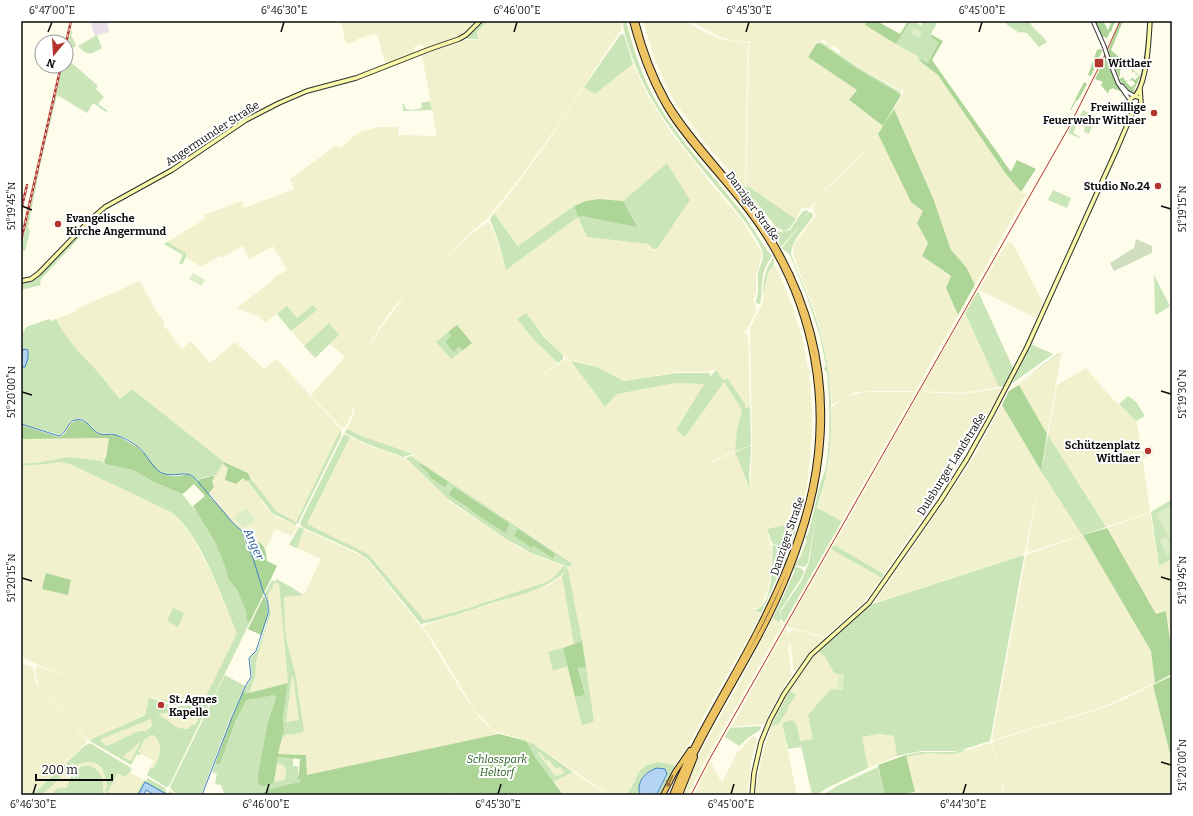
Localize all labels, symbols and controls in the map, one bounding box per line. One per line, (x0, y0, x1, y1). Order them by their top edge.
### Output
text: 6°47'00"E (29, 5, 75, 17)
text: 6°46'30"E (261, 5, 307, 17)
text: 6°46'00"E (494, 5, 540, 17)
text: 6°45'30"E (726, 5, 772, 17)
text: 6°45'00"E (959, 5, 1005, 17)
north arrow (34, 34, 74, 74)
text: N (45, 55, 57, 71)
marker: Wittlaer (1093, 57, 1105, 69)
place label: Wittlaer (1108, 57, 1153, 70)
street label: Angermunder Straße (163, 98, 262, 169)
place label: Freiwillige Feuerwehr Wittlaer (1043, 101, 1147, 127)
marker: Freiwillige Feuerwehr Wittlaer (1149, 108, 1159, 118)
street label: Danziger Straße (723, 169, 782, 243)
place label: Studio No.24 (1084, 180, 1150, 193)
marker: Studio No.24 (1153, 181, 1163, 191)
text: 51°19'45"N (6, 182, 18, 230)
text: 51°19'15"N (1177, 186, 1189, 232)
place label: Evangelische Kirche Angermund (66, 212, 166, 238)
marker: Evangelische Kirche Angermund (53, 219, 63, 229)
text: 51°20'00"N (6, 366, 18, 418)
text: 51°19'30"N (1177, 369, 1189, 419)
street label: Duisburger Landstraße (915, 411, 988, 518)
place label: Schützenplatz Wittlaer (1065, 439, 1141, 465)
marker: Schützenplatz Wittlaer (1143, 446, 1153, 456)
street label: Danziger Straße (768, 495, 807, 577)
water label: Anger (241, 525, 268, 563)
text: 51°20'15"N (6, 554, 18, 602)
text: 51°19'45"N (1177, 556, 1189, 604)
place label: St. Agnes Kapelle (169, 693, 217, 719)
marker: St. Agnes Kapelle (156, 700, 166, 710)
text: 51°20'00"N (1177, 739, 1189, 791)
park label: Schlosspark Heltorf (467, 753, 528, 779)
scale bar (36, 756, 112, 782)
text: 200 m (42, 763, 78, 777)
one-way arrow (666, 775, 673, 787)
text: 6°46'30"E (10, 799, 56, 811)
text: 6°46'00"E (243, 799, 289, 811)
text: 6°45'30"E (475, 799, 521, 811)
text: 6°45'00"E (708, 799, 754, 811)
text: 6°44'30"E (940, 799, 986, 811)

